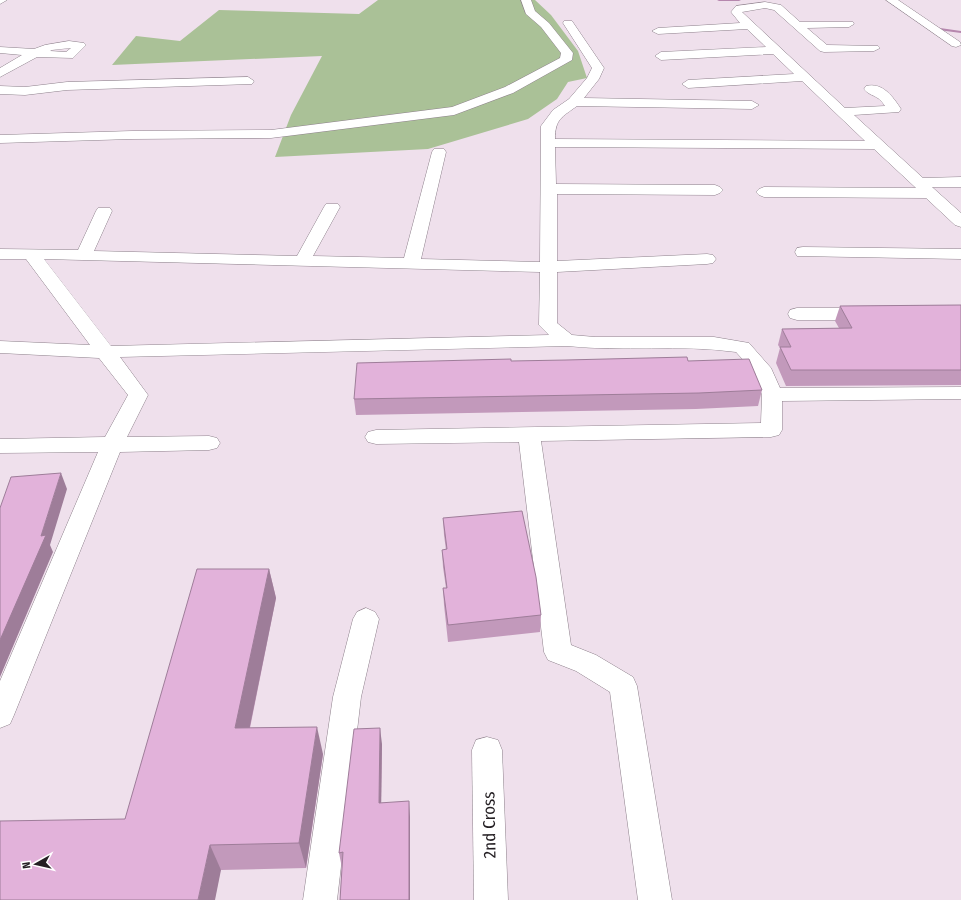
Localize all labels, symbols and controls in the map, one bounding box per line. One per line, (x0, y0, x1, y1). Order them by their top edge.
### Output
street label: 2nd Cross (478, 791, 501, 859)
north arrow (16, 844, 56, 884)
text: N (20, 861, 33, 869)

